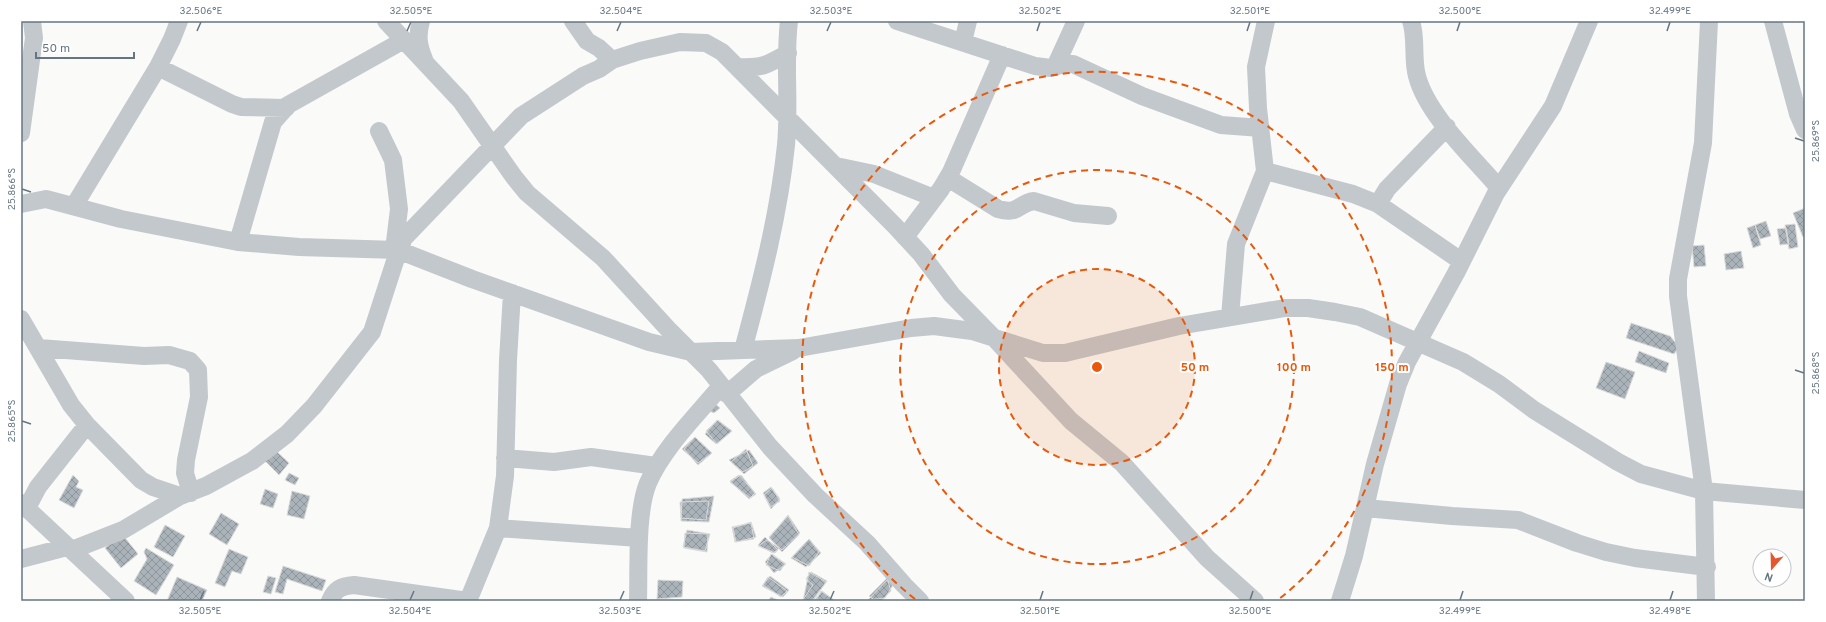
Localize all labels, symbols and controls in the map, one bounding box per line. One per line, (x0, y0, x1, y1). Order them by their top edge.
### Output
text: 32.506°E (180, 5, 222, 18)
text: 32.505°E (389, 5, 433, 18)
text: 32.504°E (599, 5, 643, 18)
text: 32.503°E (810, 5, 852, 18)
text: 32.502°E (1018, 5, 1062, 18)
text: 32.501°E (1230, 5, 1270, 18)
text: 32.500°E (1438, 5, 1482, 18)
text: 32.499°E (1649, 5, 1691, 18)
scale bar (36, 34, 134, 60)
text: 50 m (42, 41, 70, 57)
text: 25.869°S (1810, 120, 1823, 162)
text: 25.866°S (6, 168, 19, 210)
text: 25.868°S (1810, 352, 1823, 394)
centre of rings (1090, 360, 1104, 374)
text: 50 m (1181, 360, 1209, 376)
text: 100 m (1277, 360, 1311, 376)
text: 150 m (1375, 360, 1409, 376)
text: 25.865°S (6, 400, 19, 442)
north arrow (1752, 548, 1792, 588)
text: N (1763, 569, 1775, 584)
text: 32.505°E (178, 605, 222, 618)
text: 32.504°E (388, 605, 432, 618)
text: 32.503°E (599, 605, 641, 618)
text: 32.502°E (808, 605, 852, 618)
text: 32.501°E (1020, 605, 1060, 618)
text: 32.500°E (1228, 605, 1272, 618)
text: 32.499°E (1439, 605, 1481, 618)
text: 32.498°E (1649, 605, 1691, 618)

